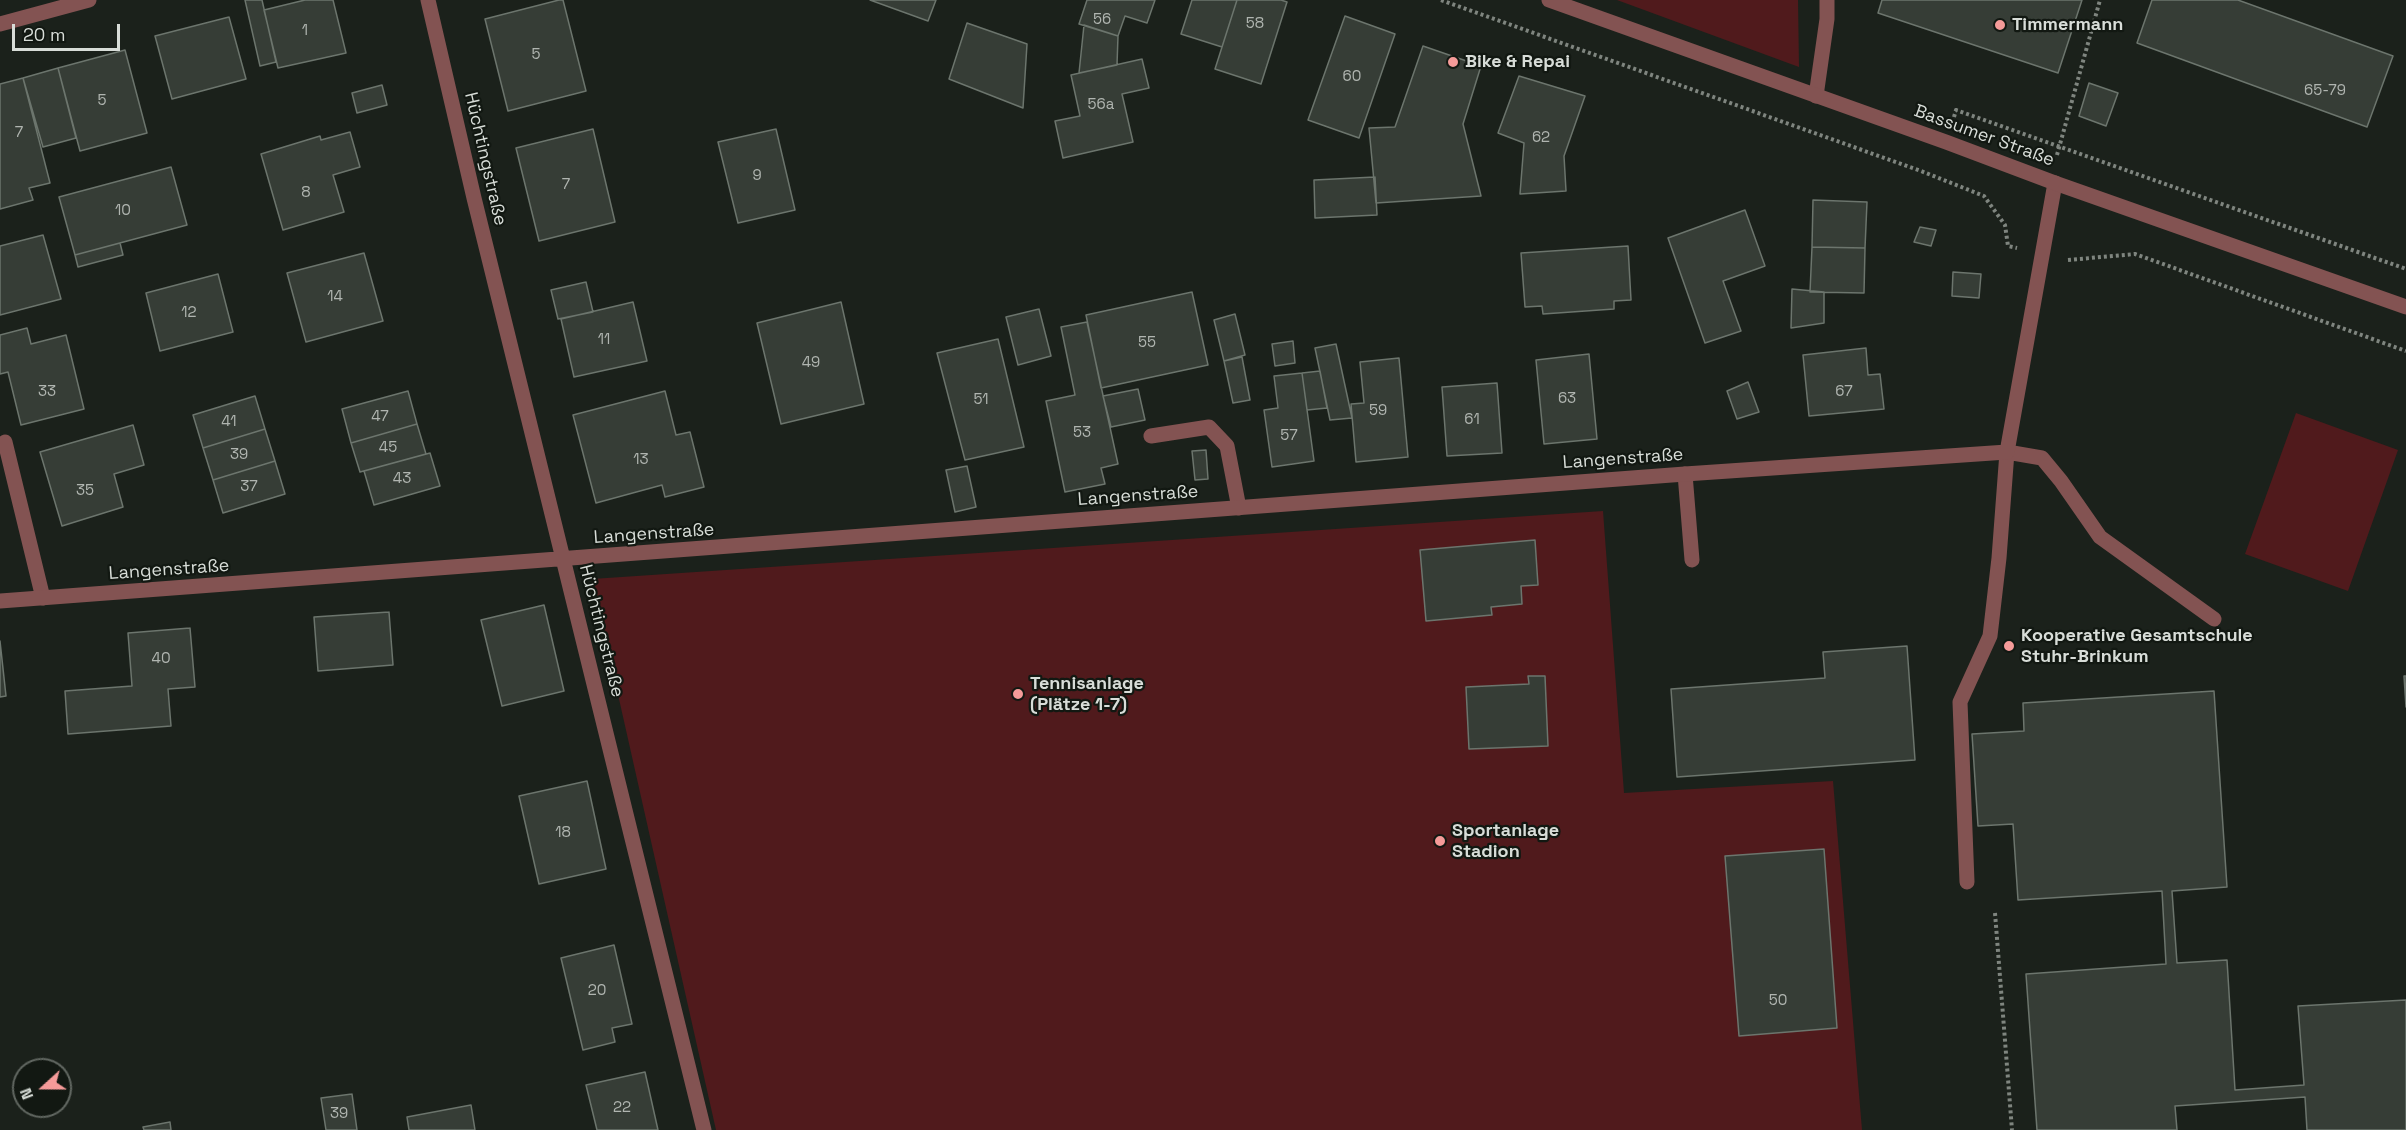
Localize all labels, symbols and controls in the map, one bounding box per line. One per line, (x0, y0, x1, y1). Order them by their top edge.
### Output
house number: 56 (1093, 11, 1111, 29)
scale bar (15, 12, 123, 50)
place label: Timmermann (2012, 14, 2123, 36)
house number: 58 (1246, 15, 1264, 33)
marker: Timmermann (1993, 18, 2007, 32)
house number: 1 (302, 22, 308, 40)
text: 20 m (23, 23, 66, 46)
house number: 5 (532, 46, 540, 64)
place label: Bike & Repai (1465, 51, 1570, 73)
marker: Bike & Repai (1446, 55, 1460, 69)
house number: 60 (1343, 68, 1361, 86)
house number: 65-79 (2304, 82, 2346, 100)
street label: Hüchtingstraße (459, 90, 511, 228)
house number: 5 (98, 92, 106, 110)
house number: 56a (1088, 96, 1114, 114)
street label: Bassumer Straße (1911, 101, 2057, 171)
house number: 7 (15, 124, 23, 142)
house number: 62 (1532, 129, 1550, 147)
house number: 9 (752, 167, 762, 185)
house number: 7 (562, 176, 570, 194)
house number: 8 (301, 184, 311, 202)
house number: 10 (115, 202, 131, 220)
house number: 14 (327, 288, 343, 306)
house number: 12 (181, 304, 197, 322)
house number: 11 (598, 331, 610, 349)
house number: 55 (1138, 334, 1156, 352)
house number: 49 (802, 354, 820, 372)
house number: 33 (38, 383, 56, 401)
house number: 67 (1835, 383, 1853, 401)
house number: 63 (1558, 390, 1576, 408)
house number: 51 (973, 391, 989, 409)
house number: 59 (1369, 402, 1387, 420)
house number: 47 (371, 408, 389, 426)
house number: 61 (1464, 411, 1480, 429)
house number: 41 (221, 413, 237, 431)
house number: 53 (1073, 424, 1091, 442)
house number: 57 (1280, 427, 1298, 445)
house number: 45 (379, 439, 397, 457)
street label: Langenstraße (1562, 444, 1684, 474)
house number: 39 (230, 446, 248, 464)
house number: 13 (633, 451, 649, 469)
house number: 43 (393, 470, 411, 488)
house number: 37 (240, 478, 258, 496)
street label: Langenstraße (1077, 481, 1199, 511)
house number: 35 (76, 482, 94, 500)
street label: Langenstraße (593, 519, 715, 549)
street label: Langenstraße (108, 555, 230, 585)
street label: Hüchtingstraße (574, 562, 628, 700)
place label: Kooperative Gesamtschule Stuhr-Brinkum (2021, 625, 2253, 668)
marker: Kooperative Gesamtschule Stuhr-Brinkum (2002, 639, 2016, 653)
house number: 40 (152, 650, 170, 668)
place label: Tennisanlage (Plätze 1-7) (1030, 673, 1144, 716)
marker: Tennisanlage (Plätze 1-7) (1011, 687, 1025, 701)
place label: Sportanlage Stadion (1452, 820, 1559, 862)
house number: 18 (555, 824, 571, 842)
marker: Sportanlage Stadion (1433, 834, 1447, 848)
house number: 20 (588, 982, 606, 1000)
house number: 50 (1769, 992, 1787, 1010)
north arrow (12, 1058, 72, 1118)
text: N (15, 1085, 38, 1103)
house number: 22 (613, 1099, 631, 1117)
house number: 39 (330, 1105, 348, 1123)

